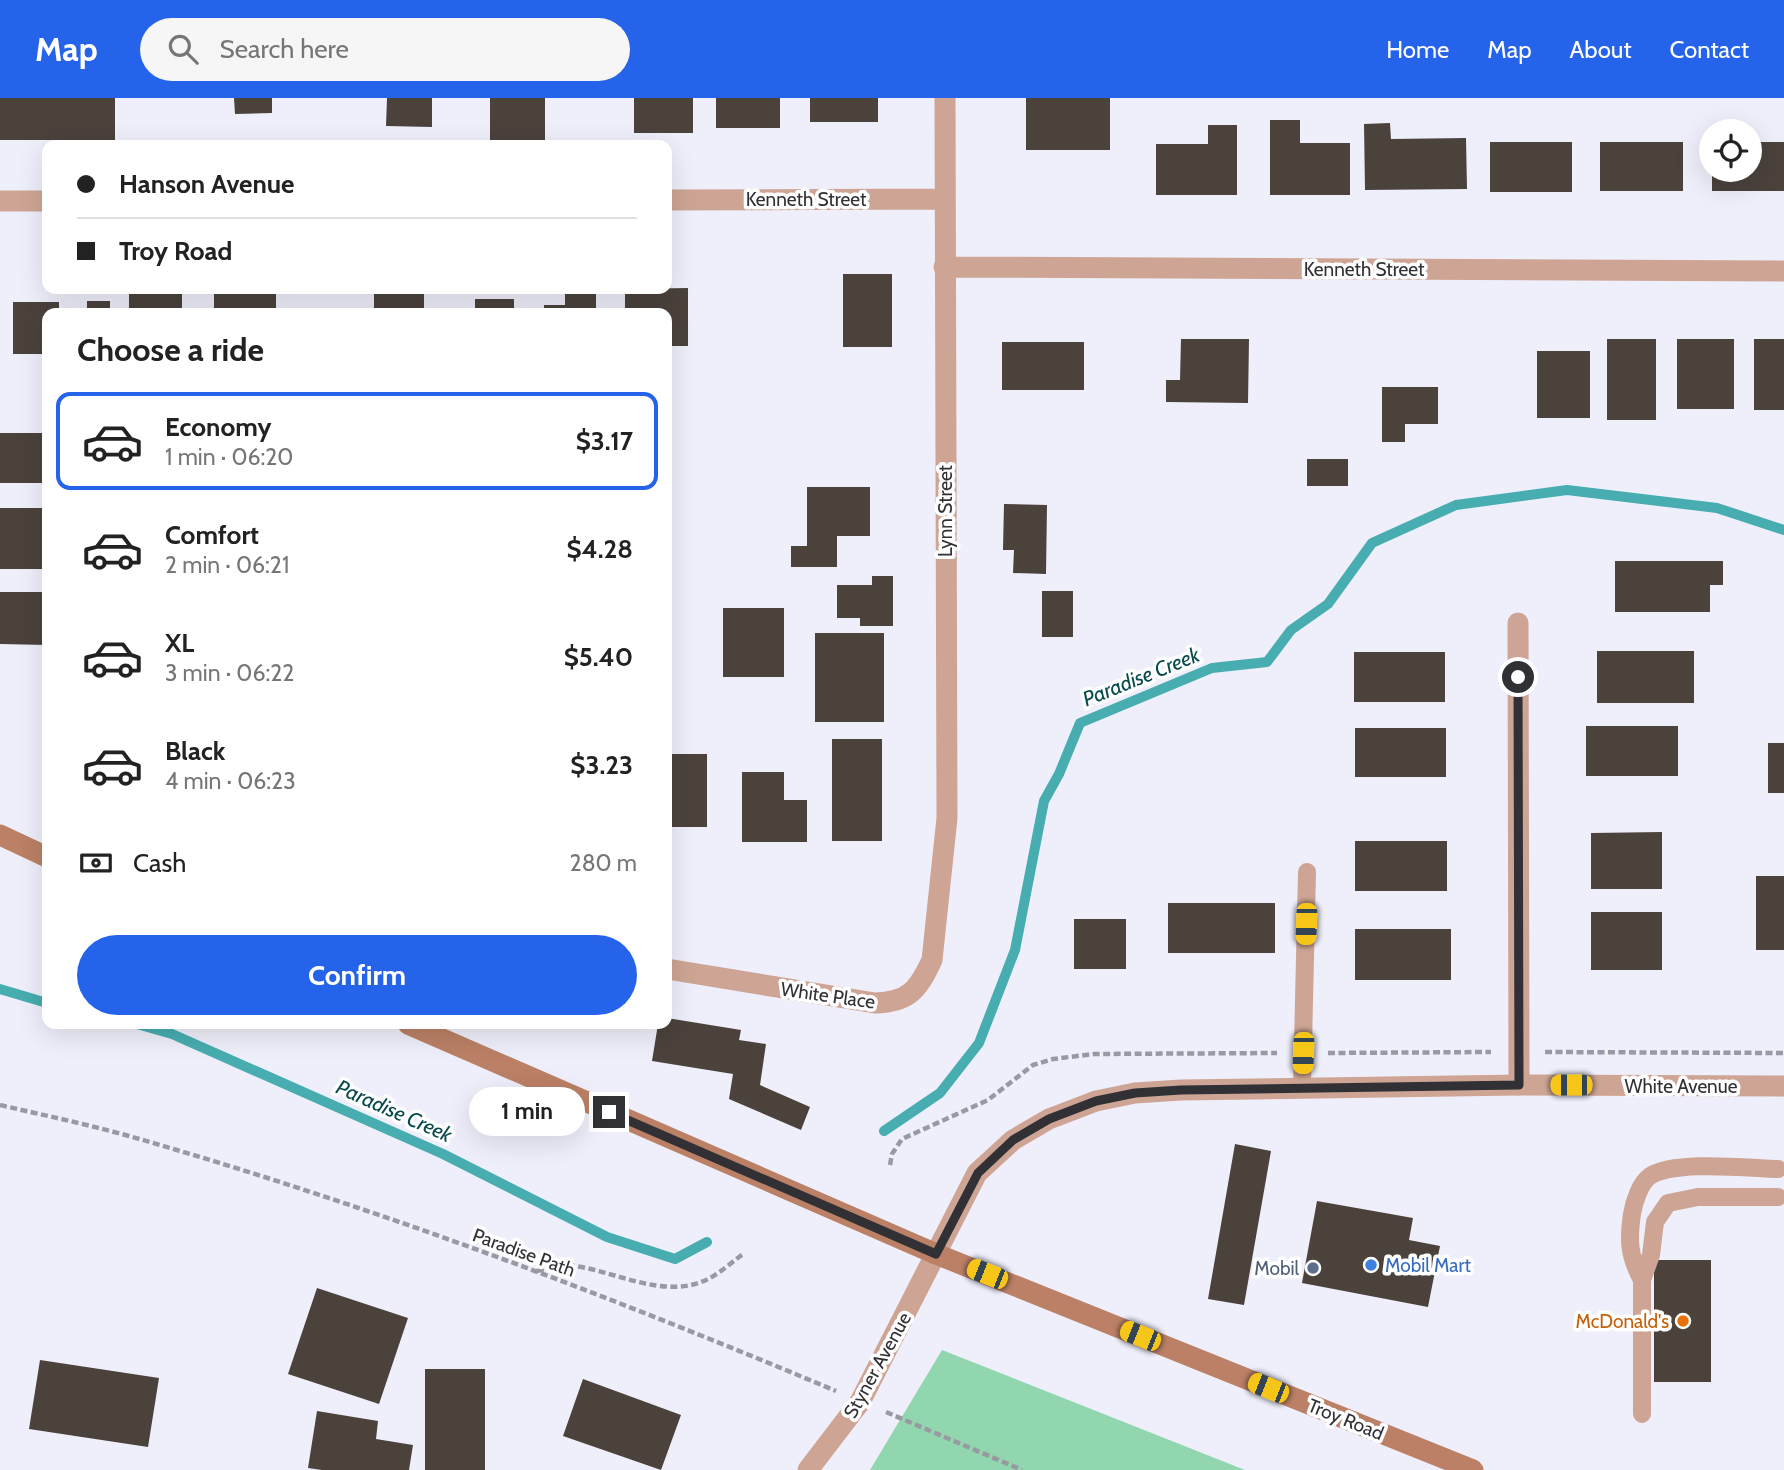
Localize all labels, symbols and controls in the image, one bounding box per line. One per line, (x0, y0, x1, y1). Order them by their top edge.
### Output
search box (140, 18, 630, 81)
text: Map (35, 29, 98, 69)
icon: search (164, 30, 202, 68)
text: Search here (220, 33, 349, 65)
text: Home (1386, 35, 1449, 64)
text: Map (1487, 35, 1532, 64)
text: About (1570, 35, 1632, 64)
text: Contact (1670, 35, 1749, 64)
map controls (1699, 119, 1762, 182)
button: locate (1699, 119, 1762, 182)
text: Hanson Avenue (119, 168, 294, 200)
street label: Kenneth Street (746, 188, 867, 211)
text: Troy Road (119, 235, 232, 267)
street label: Kenneth Street (1304, 258, 1425, 281)
text: Choose a ride (77, 330, 264, 369)
icon: car (81, 410, 144, 473)
text: Economy (165, 411, 271, 443)
text: $3.17 (576, 425, 633, 457)
text: 1 min · 06:20 (165, 443, 293, 471)
street label: Lynn Street (934, 464, 957, 557)
icon: car (81, 518, 144, 581)
text: Comfort (165, 519, 259, 551)
text: $4.28 (567, 533, 633, 565)
text: 2 min · 06:21 (165, 551, 289, 579)
icon: car (81, 626, 144, 689)
text: XL (165, 627, 194, 659)
text: $5.40 (564, 641, 633, 673)
water label: Paradise Creek (1079, 641, 1204, 711)
text: 3 min · 06:22 (165, 659, 294, 687)
route start (1502, 661, 1534, 693)
icon: car (81, 734, 144, 797)
text: Black (165, 735, 225, 767)
text: $3.23 (570, 749, 633, 781)
text: 4 min · 06:23 (165, 767, 296, 795)
icon: cash (77, 844, 115, 882)
text: Cash (133, 847, 186, 879)
text: 280 m (570, 849, 637, 877)
car (1295, 903, 1318, 945)
button: Confirm (77, 935, 637, 1015)
street label: White Place (779, 977, 877, 1014)
car (1292, 1032, 1315, 1074)
water label: Paradise Creek (333, 1074, 457, 1148)
car (1551, 1075, 1593, 1096)
street label: White Avenue (1625, 1075, 1738, 1098)
callout: 1 min (469, 1088, 584, 1136)
route end (593, 1096, 625, 1128)
text: 1 min (501, 1097, 553, 1125)
street label: Paradise Path (469, 1223, 578, 1282)
place label: Mobil Mart (1385, 1254, 1471, 1277)
car (964, 1256, 1011, 1292)
place label: Mobil (1254, 1257, 1300, 1280)
marker: Mobil Mart (1363, 1257, 1379, 1273)
marker: Mobil (1305, 1260, 1321, 1276)
street label: Styner Avenue (839, 1308, 916, 1422)
place label: McDonald's (1576, 1310, 1669, 1333)
marker: McDonald's (1675, 1313, 1691, 1329)
car (1117, 1318, 1164, 1354)
car (1245, 1370, 1292, 1406)
street label: Troy Road (1305, 1394, 1387, 1445)

